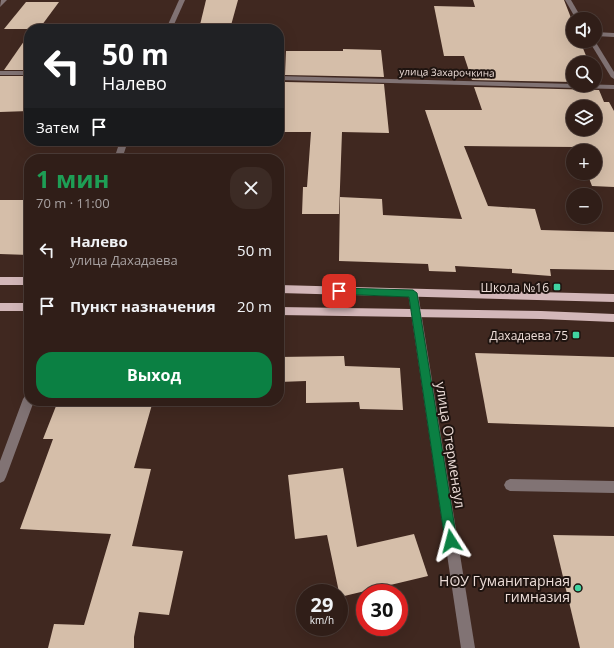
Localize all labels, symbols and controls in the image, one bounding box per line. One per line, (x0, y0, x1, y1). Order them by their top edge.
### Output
map controls (566, 12, 602, 224)
button: sound (566, 12, 602, 48)
text: 50 m (102, 35, 169, 73)
icon: left (36, 40, 88, 92)
button: search (566, 56, 602, 92)
street label: улица Захарочкина (399, 64, 495, 80)
text: Налево (102, 71, 167, 95)
button: layers (566, 100, 602, 136)
icon: arrive (88, 116, 110, 138)
text: Затем (36, 117, 80, 137)
button: + (566, 144, 602, 180)
text: 1 мин (36, 162, 109, 195)
button: close (230, 167, 272, 209)
button: − (566, 188, 602, 224)
text: 70 m · 11:00 (36, 194, 110, 212)
text: Налево (70, 231, 128, 251)
icon: left (36, 239, 58, 261)
text: 50 m (237, 240, 272, 260)
text: улица Дахадаева (70, 251, 178, 269)
pin (322, 274, 356, 308)
place label: Школа №16 (481, 279, 549, 296)
icon: arrive (328, 280, 350, 302)
marker: Школа №16 (552, 282, 562, 292)
icon: arrive (36, 295, 58, 317)
text: Пункт назначения (70, 296, 216, 316)
text: 20 m (237, 296, 272, 316)
place label: Дахадаева 75 (489, 327, 568, 344)
marker: Дахадаева 75 (571, 330, 581, 340)
button: Выход (36, 352, 272, 398)
street label: улица Отерменаул (432, 380, 470, 510)
position arrow (430, 520, 472, 562)
place label: НОУ Гуманитарная гимназия (439, 571, 570, 606)
marker: НОУ Гуманитарная гимназия (573, 583, 583, 593)
speed limit sign: 30 (356, 584, 408, 636)
text: 29 (311, 591, 333, 618)
text: km/h (310, 613, 334, 627)

